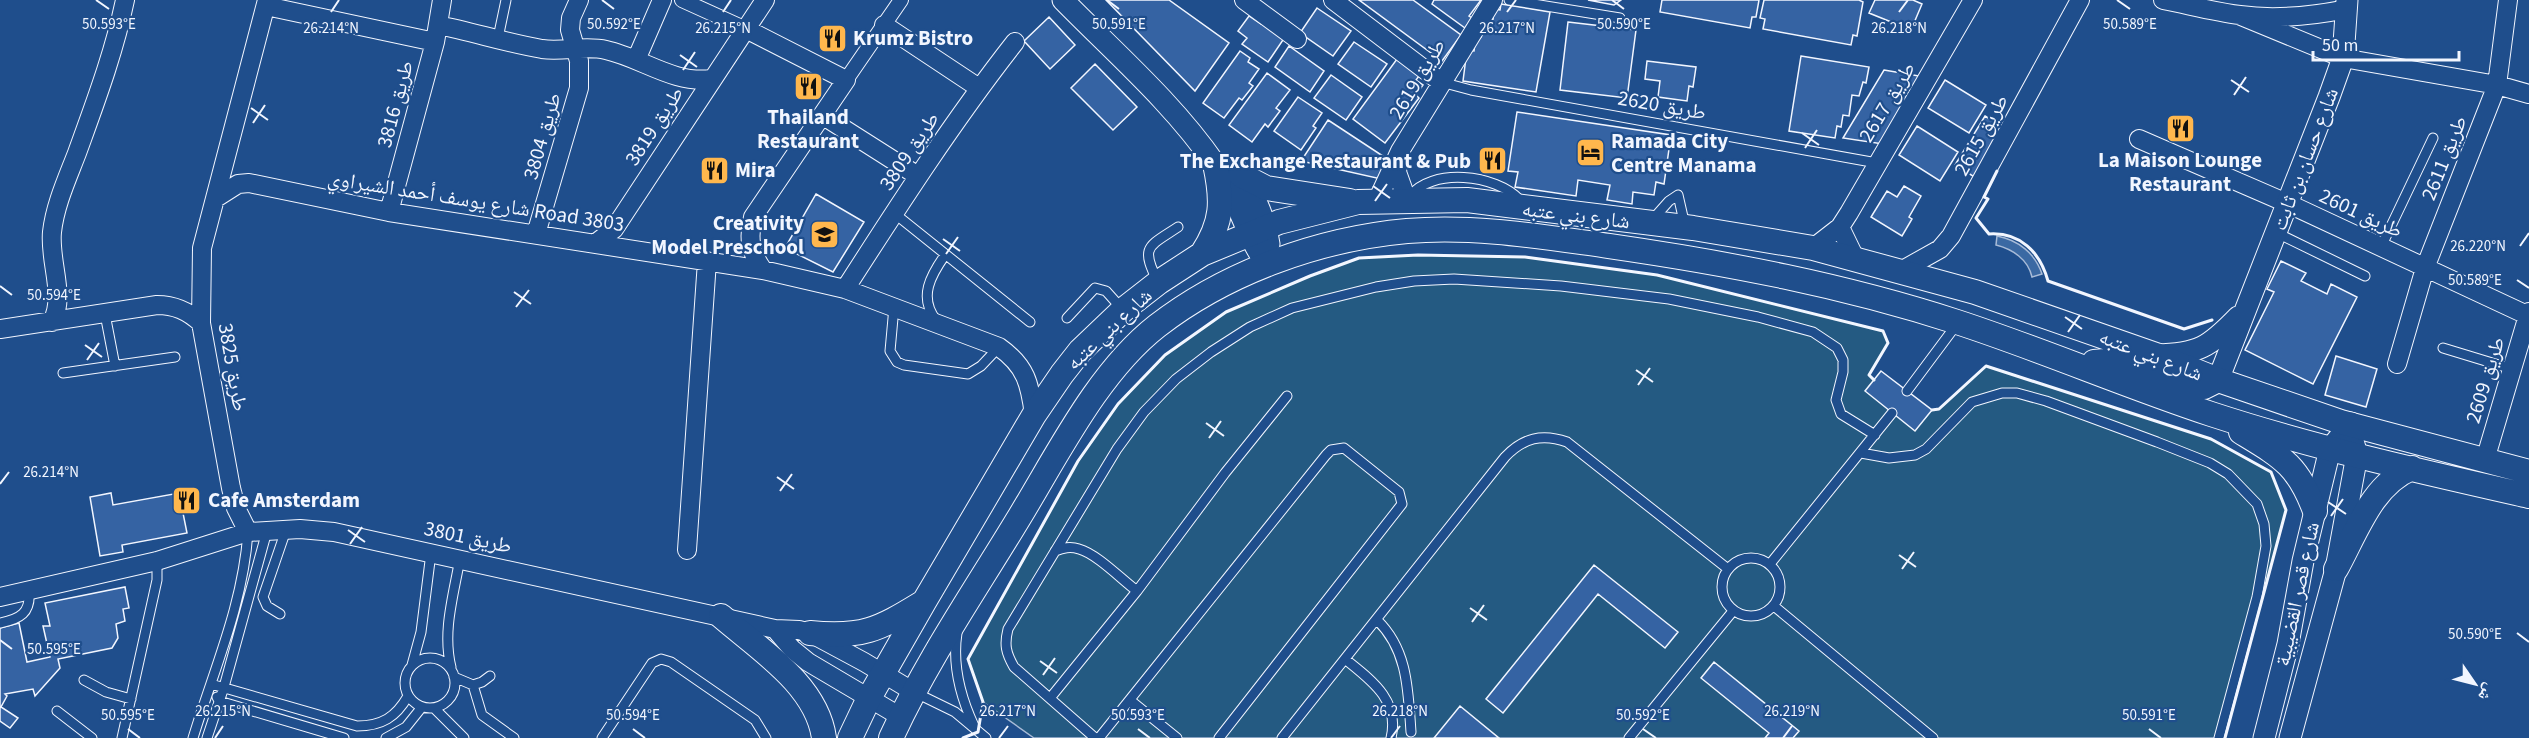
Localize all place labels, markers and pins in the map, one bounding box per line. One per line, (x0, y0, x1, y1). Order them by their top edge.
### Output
restaurant icon: Krumz Bistro (816, 22, 848, 54)
place label: Krumz Bistro (853, 23, 973, 53)
restaurant icon: Thailand Restaurant (792, 70, 824, 102)
place label: Thailand Restaurant (757, 102, 859, 156)
restaurant icon: La Maison Lounge Restaurant (2164, 113, 2196, 145)
place label: Ramada City Centre Manama (1611, 126, 1757, 180)
hotel icon: Ramada City Centre Manama (1574, 137, 1606, 169)
restaurant icon: The Exchange Restaurant & Pub (1476, 145, 1508, 177)
place label: La Maison Lounge Restaurant (2098, 145, 2262, 199)
place label: The Exchange Restaurant & Pub (1180, 146, 1471, 176)
restaurant icon: Mira (698, 154, 730, 186)
place label: Mira (735, 155, 776, 185)
place label: Creativity Model Preschool (651, 208, 804, 262)
school or university icon: Creativity Model Preschool (809, 219, 841, 251)
restaurant icon: Cafe Amsterdam (171, 484, 203, 516)
place label: Cafe Amsterdam (208, 485, 360, 515)

